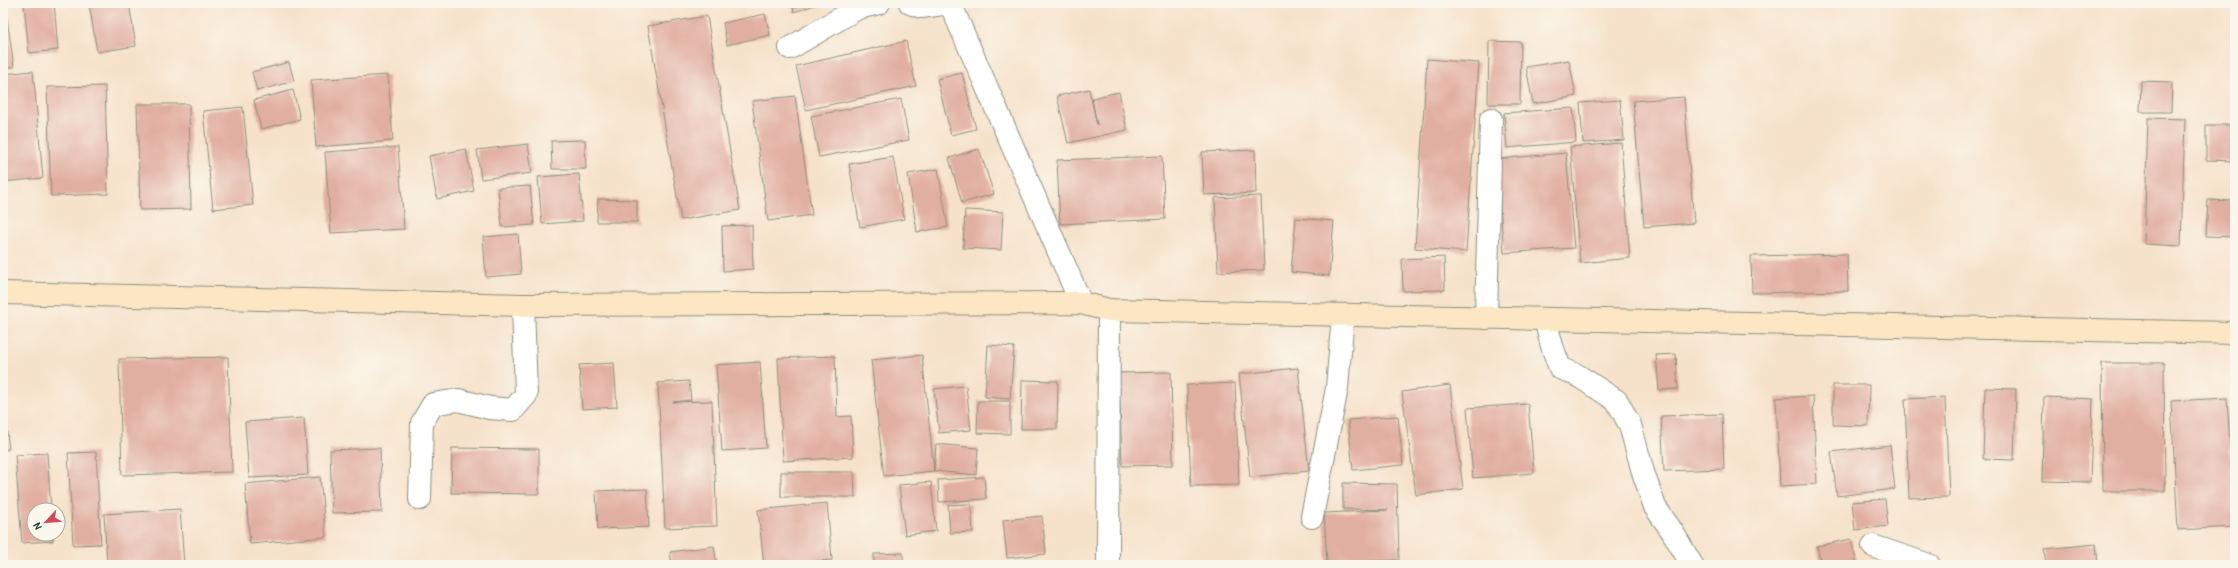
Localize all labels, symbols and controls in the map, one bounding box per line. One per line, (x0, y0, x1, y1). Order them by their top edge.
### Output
north arrow (26, 502, 66, 542)
text: N (29, 521, 45, 532)

